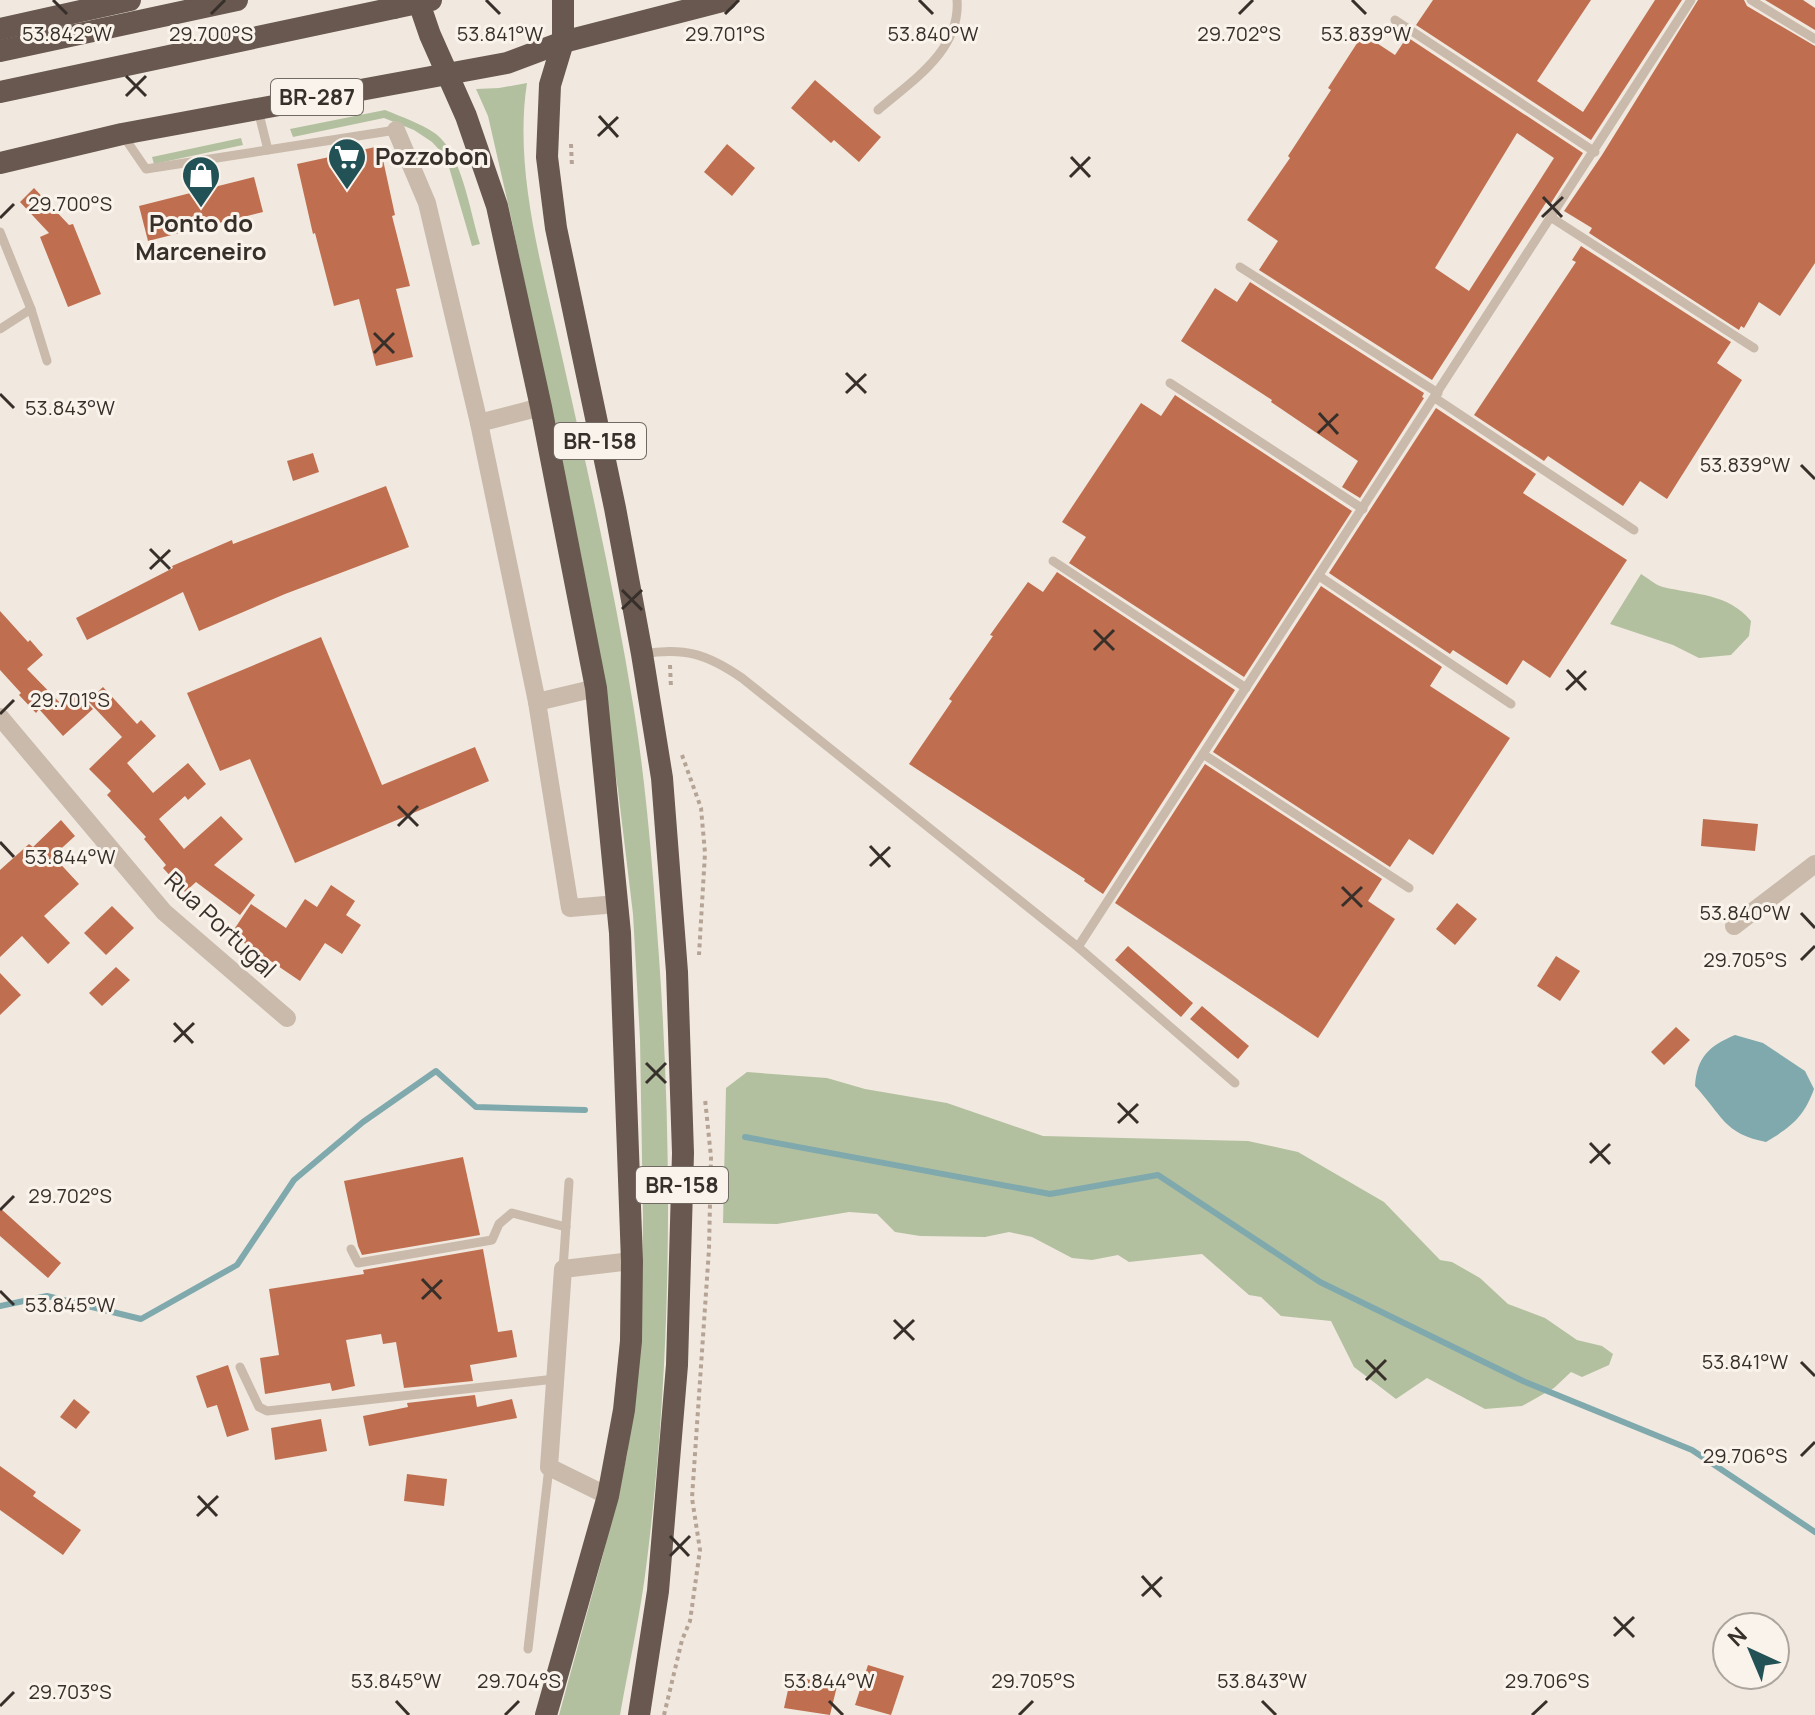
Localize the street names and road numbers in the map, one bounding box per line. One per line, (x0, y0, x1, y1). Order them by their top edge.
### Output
road number: BR-287 (271, 79, 363, 115)
road number: BR-158 (554, 423, 646, 459)
street label: Rua Portugal (158, 863, 284, 984)
road number: BR-158 (636, 1167, 728, 1203)

